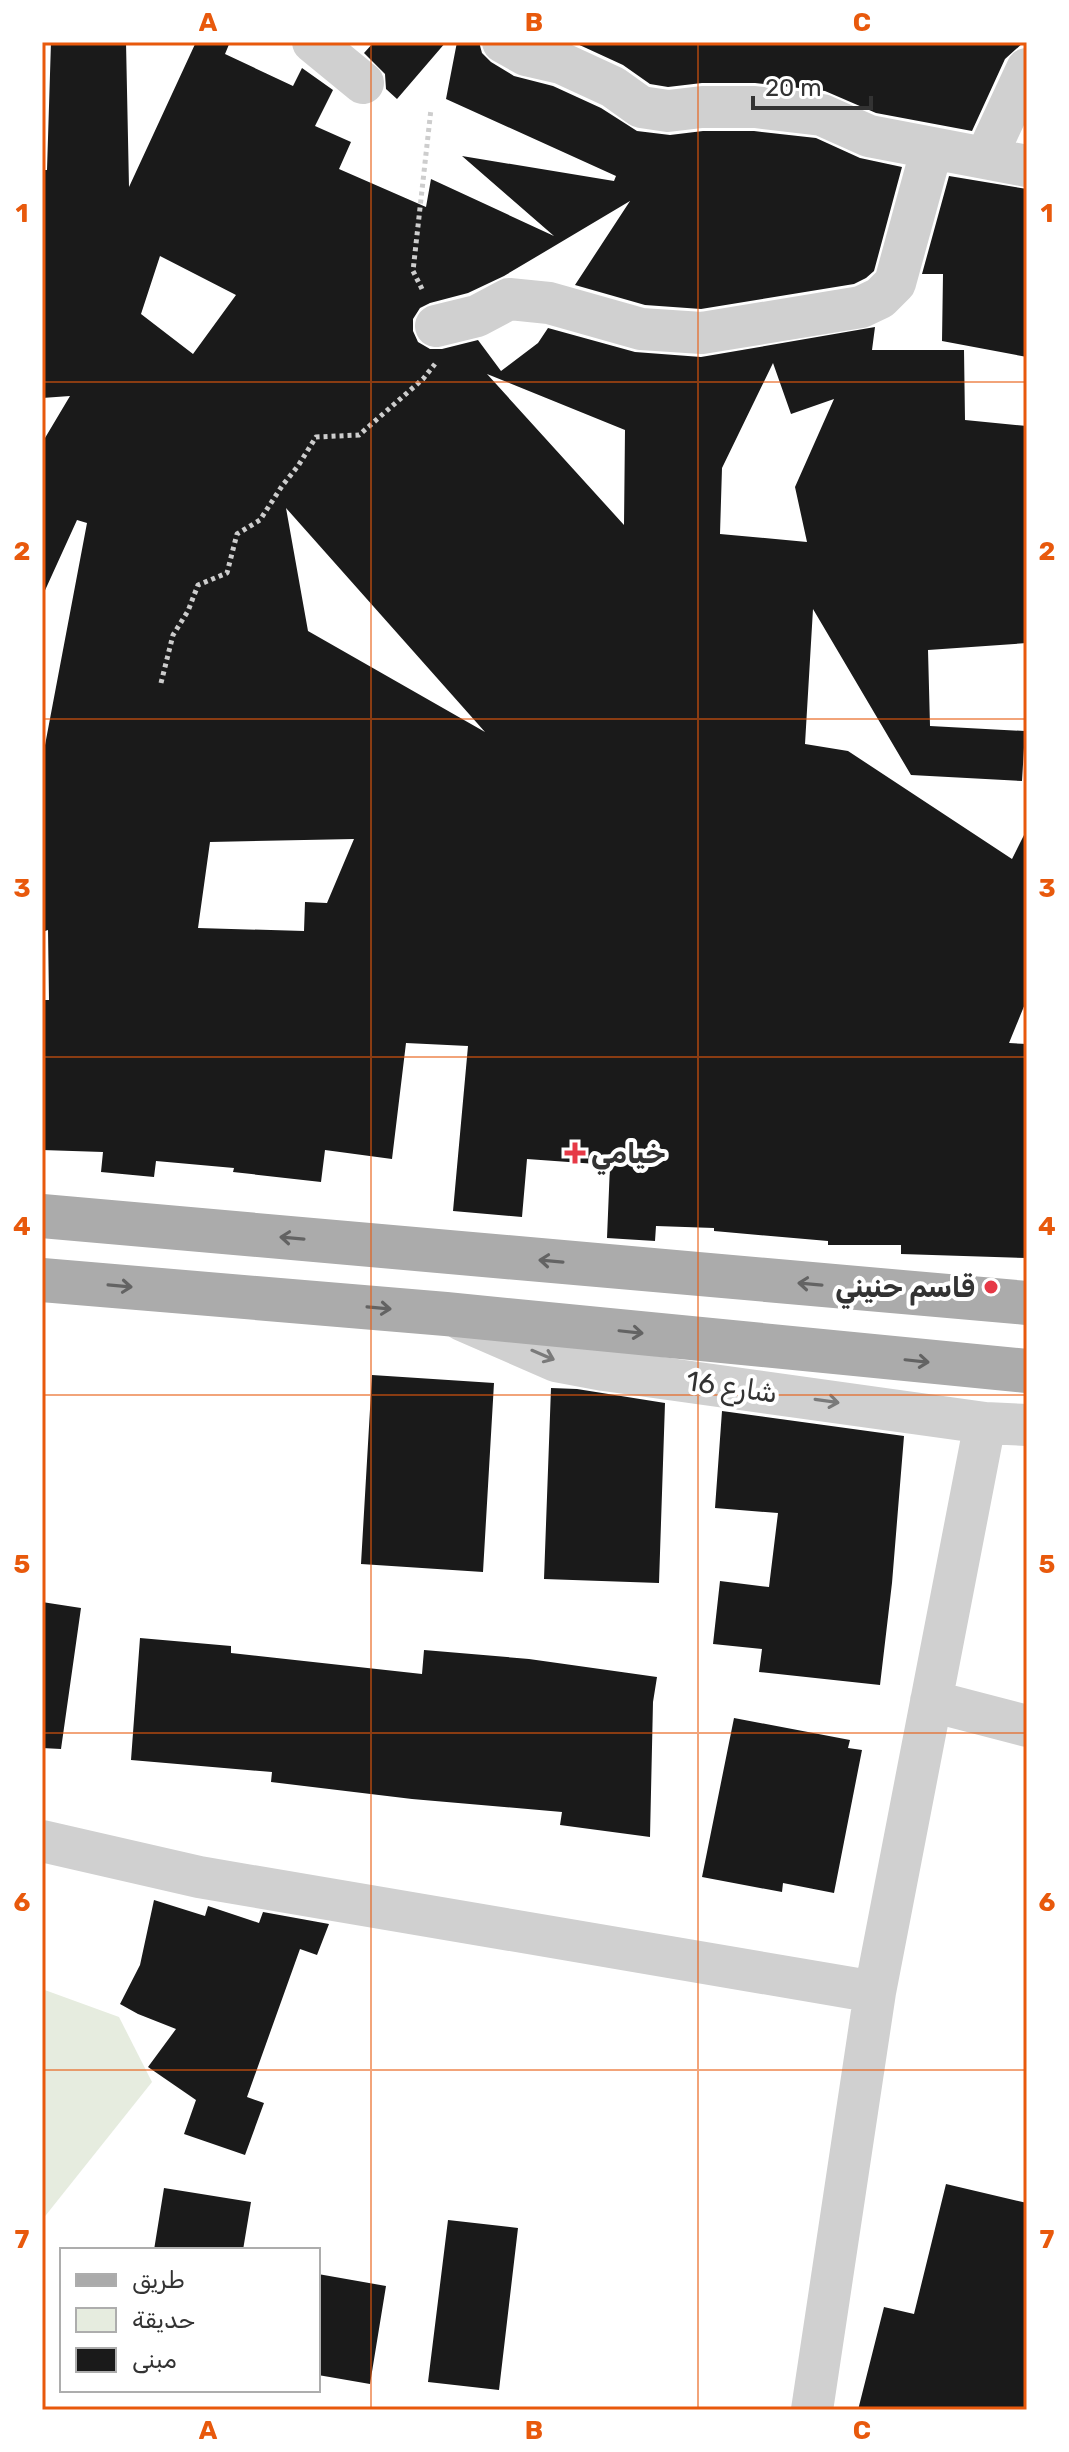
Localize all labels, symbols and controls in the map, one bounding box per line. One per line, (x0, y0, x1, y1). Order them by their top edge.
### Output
text: A (199, 7, 218, 38)
text: B (525, 7, 543, 38)
text: C (853, 7, 871, 38)
scale bar (753, 60, 871, 110)
text: 20 m (765, 74, 822, 102)
text: 1 (16, 198, 28, 229)
text: 1 (1041, 198, 1053, 229)
text: 2 (14, 536, 30, 567)
text: 2 (1039, 536, 1055, 567)
text: 3 (13, 873, 31, 904)
text: 3 (1038, 873, 1056, 904)
place label: خيامي (591, 1137, 666, 1175)
marker: خيامي (566, 1144, 584, 1162)
text: 4 (13, 1211, 31, 1242)
text: 4 (1038, 1211, 1056, 1242)
one-way arrow (279, 1230, 306, 1245)
one-way arrow (538, 1253, 565, 1268)
place label: قاسم حنيني (835, 1271, 975, 1309)
one-way arrow (797, 1276, 824, 1291)
marker: قاسم حنيني (982, 1278, 1000, 1296)
one-way arrow (106, 1279, 133, 1294)
one-way arrow (365, 1301, 392, 1316)
one-way arrow (617, 1325, 644, 1340)
one-way arrow (531, 1349, 555, 1364)
one-way arrow (903, 1353, 930, 1368)
street label: شارع 16 (684, 1364, 780, 1413)
one-way arrow (814, 1394, 839, 1409)
text: 5 (14, 1549, 30, 1580)
text: 5 (1039, 1549, 1055, 1580)
text: 6 (14, 1887, 31, 1918)
text: 6 (1039, 1887, 1056, 1918)
text: 7 (15, 2224, 30, 2255)
text: 7 (1040, 2224, 1055, 2255)
legend (60, 2248, 320, 2392)
text: طريق (132, 2266, 185, 2294)
text: حديقة (132, 2306, 195, 2334)
text: مبنى (132, 2346, 177, 2374)
text: A (199, 2415, 218, 2446)
text: B (525, 2415, 543, 2446)
text: C (853, 2415, 871, 2446)

